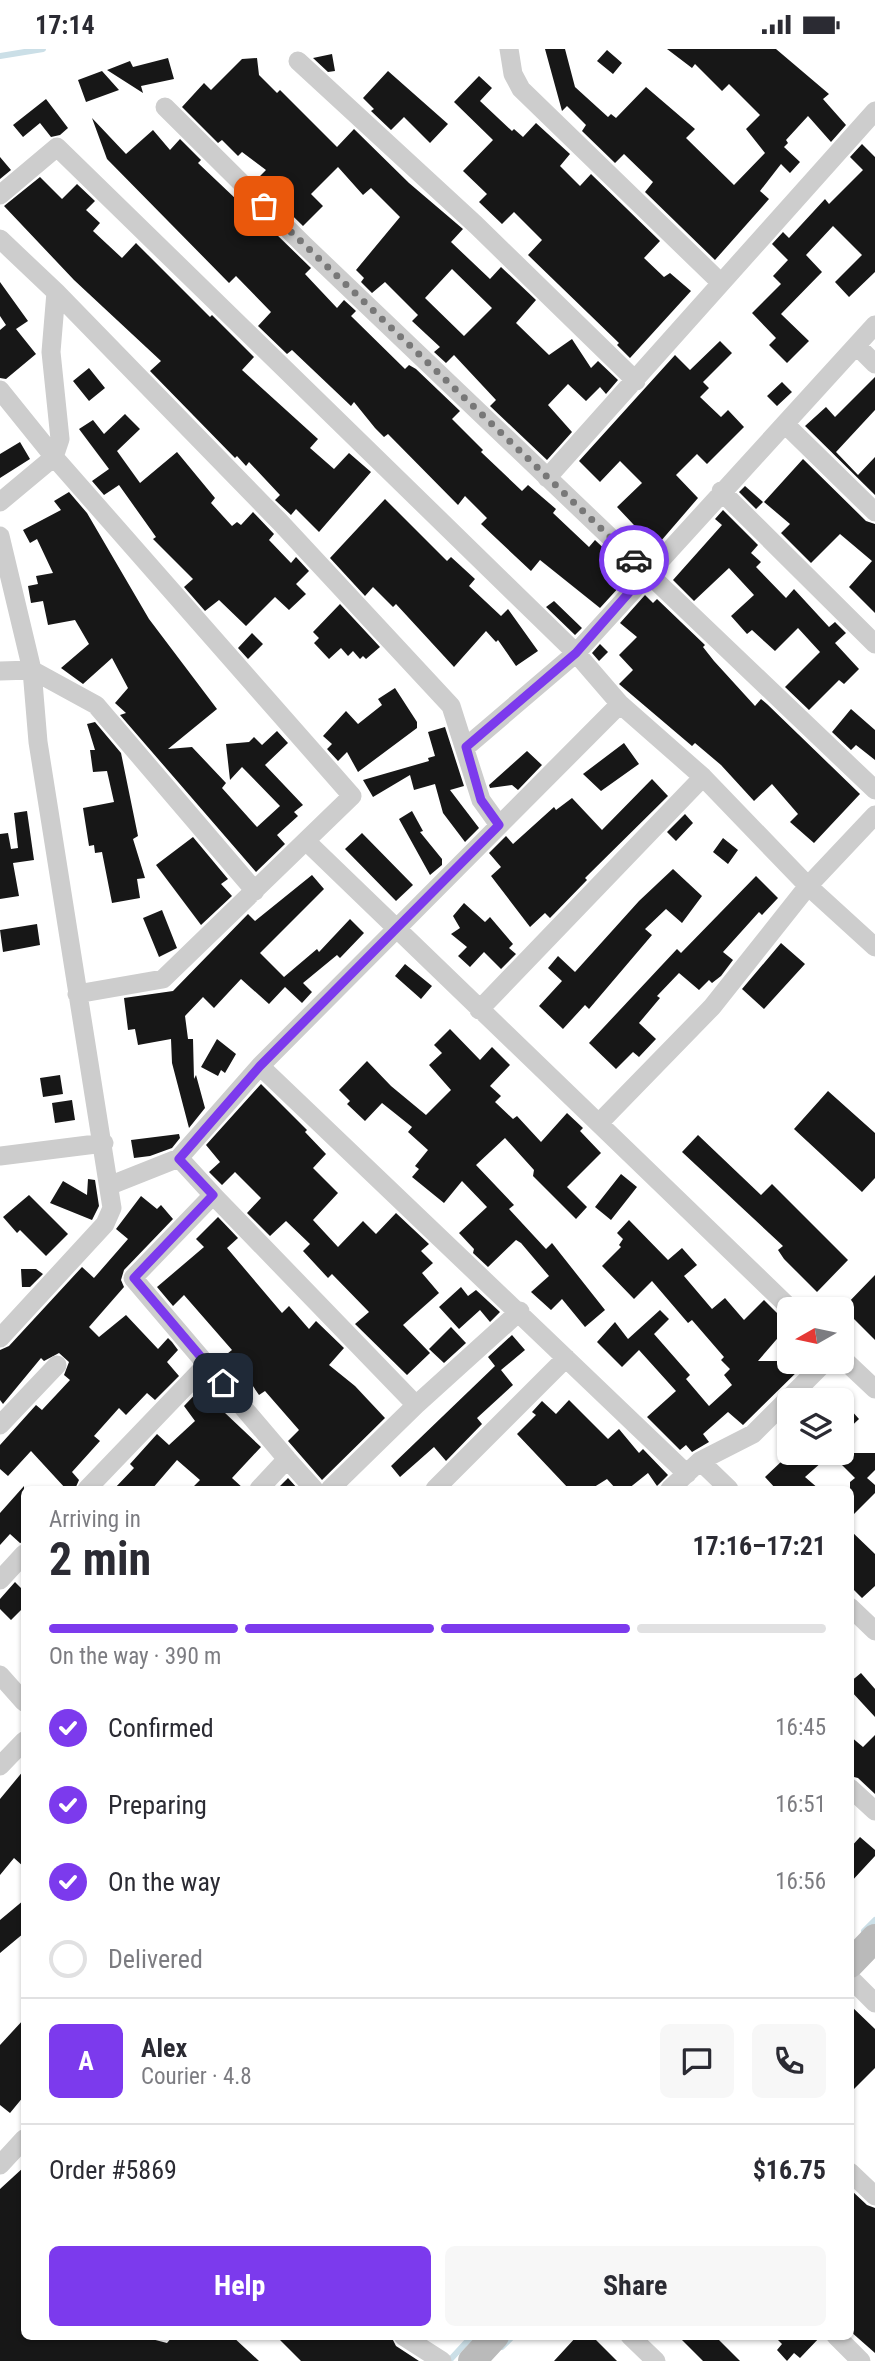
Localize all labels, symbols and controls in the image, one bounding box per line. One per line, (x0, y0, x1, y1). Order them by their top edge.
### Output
text: 17:14 (35, 10, 95, 40)
pin (234, 176, 294, 236)
icon: bag (245, 187, 283, 225)
courier (599, 525, 669, 595)
icon: car (615, 541, 653, 579)
north arrow (777, 1297, 854, 1374)
map controls (777, 1297, 854, 1465)
pin (193, 1353, 253, 1413)
icon: home (204, 1364, 242, 1402)
button: layers (777, 1388, 854, 1465)
text: Arriving in (49, 1506, 141, 1533)
text: 17:16–17:21 (692, 1531, 826, 1561)
text: 2 min (49, 1532, 151, 1586)
text: On the way · 390 m (49, 1643, 221, 1670)
icon: check (49, 1709, 87, 1747)
text: Confirmed (108, 1713, 214, 1743)
text: 16:45 (775, 1714, 826, 1741)
icon: check (49, 1786, 87, 1824)
text: Preparing (108, 1790, 207, 1820)
text: 16:51 (775, 1791, 826, 1818)
icon: check (49, 1863, 87, 1901)
text: On the way (108, 1867, 221, 1897)
text: 16:56 (775, 1868, 826, 1895)
text: Delivered (108, 1944, 203, 1974)
button: chat (660, 2024, 734, 2098)
button: phone (752, 2024, 826, 2098)
text: Alex (141, 2033, 187, 2063)
text: A (78, 2046, 94, 2076)
text: Courier · 4.8 (141, 2063, 252, 2090)
text: Order #5869 (49, 2155, 177, 2185)
text: $16.75 (753, 2155, 826, 2185)
button: Help (49, 2246, 431, 2326)
button: Share (445, 2246, 826, 2326)

